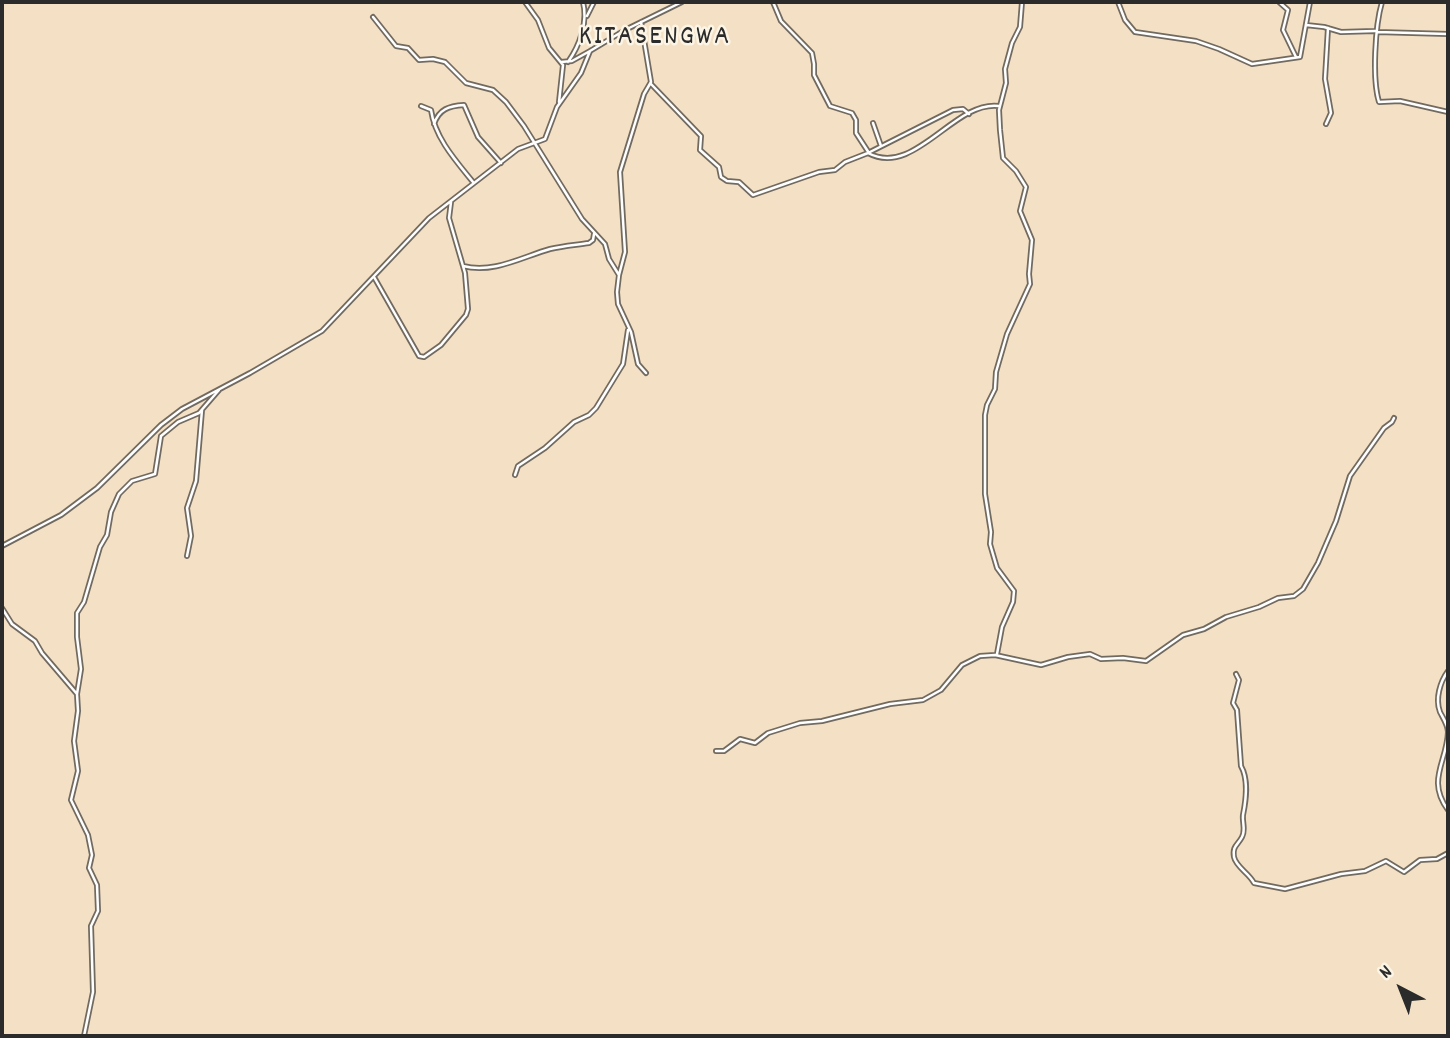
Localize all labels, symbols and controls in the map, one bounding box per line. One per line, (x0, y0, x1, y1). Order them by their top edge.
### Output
district label: KITASENGWA (580, 22, 730, 56)
north arrow (1366, 954, 1436, 1024)
text: N (1374, 960, 1399, 986)

